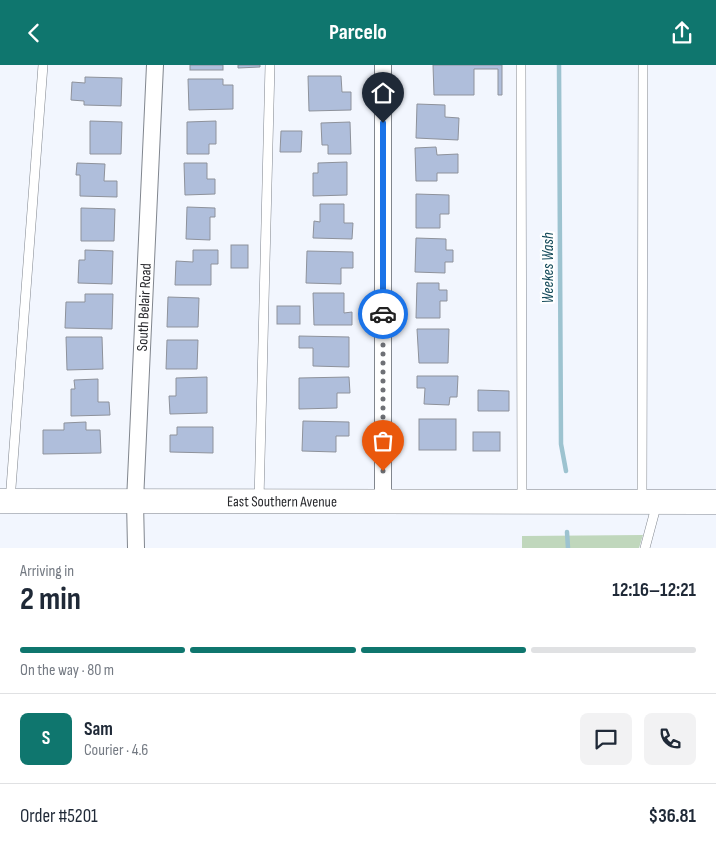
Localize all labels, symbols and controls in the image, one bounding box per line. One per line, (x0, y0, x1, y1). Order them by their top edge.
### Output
icon: back (20, 19, 48, 47)
text: Parcelo (329, 19, 387, 46)
icon: share (668, 19, 696, 47)
pin (362, 72, 404, 123)
icon: home (369, 79, 397, 107)
water label: Weekes Wash (539, 232, 558, 304)
street label: South Belair Road (132, 263, 155, 352)
courier (358, 289, 408, 339)
icon: car (369, 300, 397, 328)
pin (362, 420, 404, 471)
icon: bag (369, 427, 397, 455)
street label: East Southern Avenue (227, 492, 337, 511)
text: Arriving in (20, 562, 74, 581)
text: 12:16–12:21 (612, 579, 696, 602)
text: 2 min (20, 580, 81, 619)
text: On the way · 80 m (20, 661, 114, 680)
button: chat (580, 713, 632, 765)
button: phone (644, 713, 696, 765)
text: Sam (84, 718, 113, 741)
text: S (42, 727, 50, 750)
text: Courier · 4.6 (84, 741, 148, 760)
text: Order #5201 (20, 805, 98, 828)
text: $36.81 (648, 805, 696, 828)

